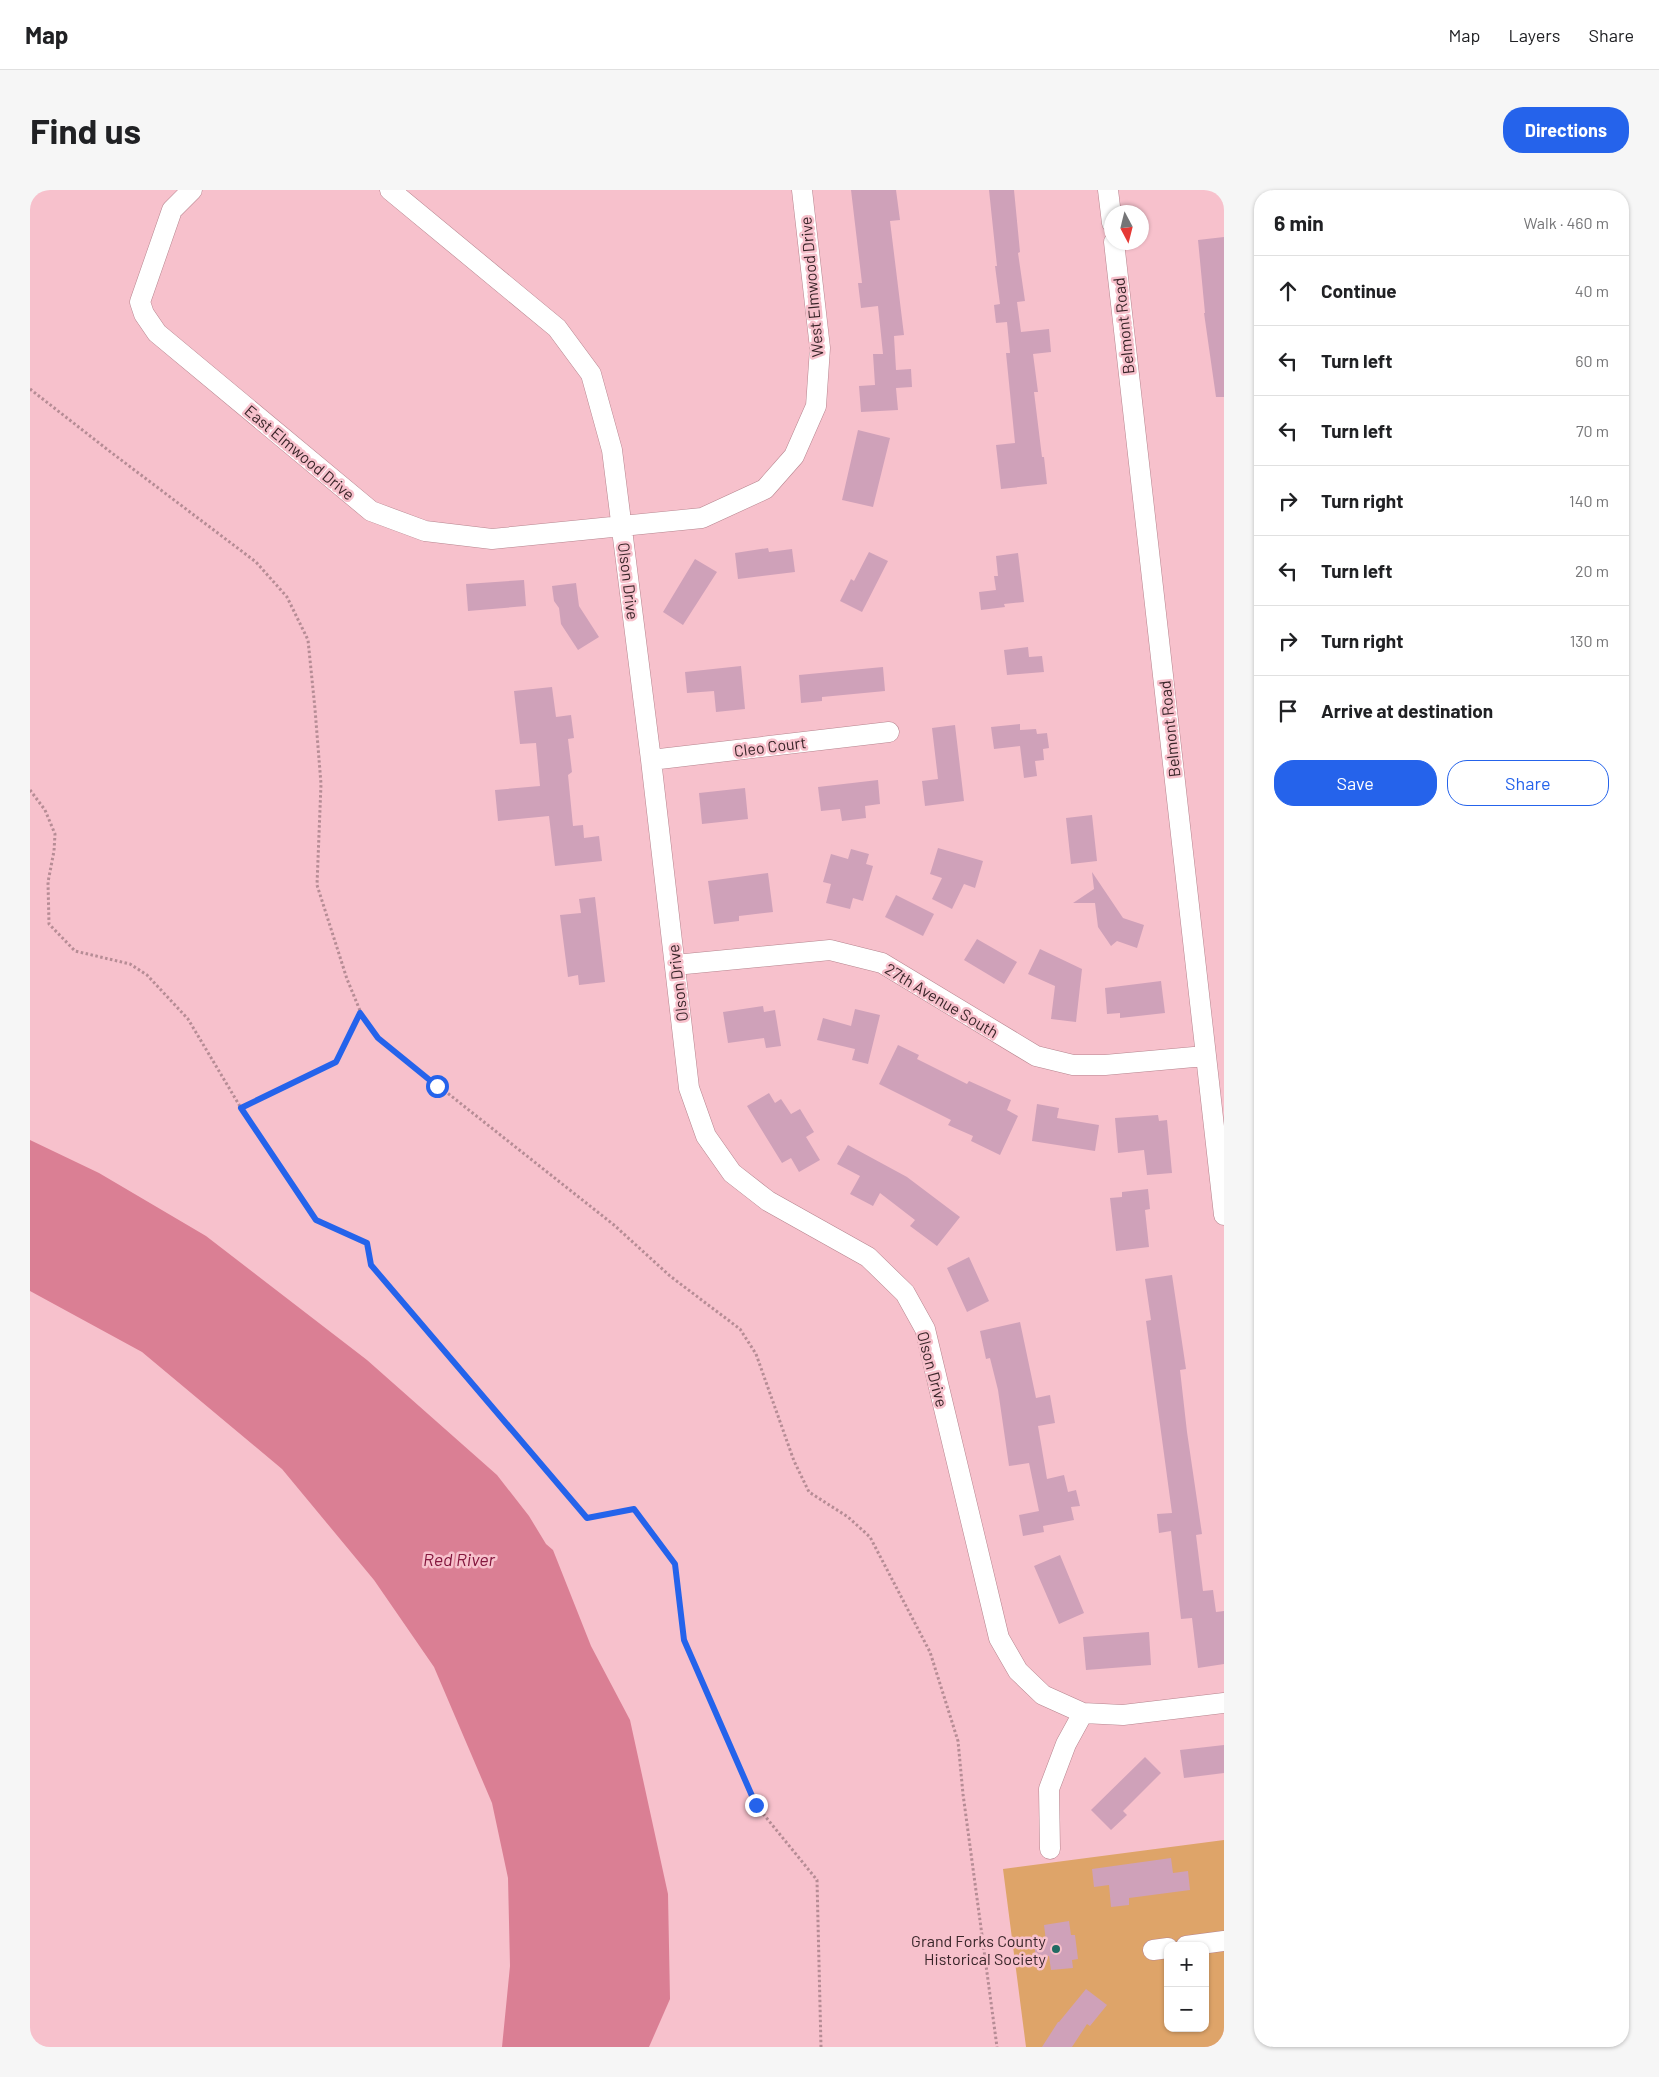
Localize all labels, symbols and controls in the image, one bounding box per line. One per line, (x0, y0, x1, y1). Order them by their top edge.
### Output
text: Map (25, 20, 68, 49)
text: Map (1448, 24, 1480, 46)
text: Layers (1508, 24, 1561, 46)
text: Share (1589, 24, 1634, 46)
button: Directions (1503, 107, 1629, 153)
text: Find us (30, 109, 141, 151)
north arrow (1104, 205, 1149, 250)
text: 6 min (1274, 210, 1324, 235)
text: Walk · 460 m (1524, 213, 1609, 232)
street label: West Elmwood Drive (795, 216, 827, 358)
street label: Belmont Road (1108, 277, 1138, 375)
icon: ahead (1274, 277, 1302, 305)
text: Continue (1321, 279, 1397, 302)
text: 40 m (1575, 281, 1609, 300)
icon: left (1274, 347, 1302, 375)
text: Turn left (1321, 349, 1392, 372)
text: 60 m (1575, 351, 1609, 370)
street label: East Elmwood Drive (241, 401, 359, 503)
icon: left (1274, 417, 1302, 445)
text: Turn left (1321, 419, 1392, 442)
text: 70 m (1576, 421, 1609, 440)
icon: right (1274, 487, 1302, 515)
text: Turn right (1321, 489, 1403, 512)
text: 140 m (1569, 491, 1609, 510)
street label: Olson Drive (615, 541, 643, 621)
icon: left (1274, 557, 1302, 585)
text: Turn left (1321, 559, 1392, 582)
text: 20 m (1575, 561, 1609, 580)
icon: right (1274, 627, 1302, 655)
text: Turn right (1321, 629, 1403, 652)
text: 130 m (1570, 631, 1609, 650)
street label: Belmont Road (1154, 680, 1184, 778)
icon: arrive (1274, 697, 1302, 725)
text: Arrive at destination (1321, 699, 1493, 722)
street label: Cleo Court (733, 732, 807, 760)
button: Save (1274, 760, 1437, 806)
button: Share (1447, 760, 1609, 806)
street label: Olson Drive (663, 943, 691, 1023)
street label: 27th Avenue South (882, 959, 1002, 1041)
route start (426, 1075, 449, 1098)
street label: Olson Drive (914, 1329, 952, 1409)
water label: Red River (423, 1548, 496, 1570)
route end (745, 1794, 768, 1817)
place label: Grand Forks County Historical Society (911, 1931, 1047, 1968)
map controls (1164, 1942, 1209, 2032)
button: + (1164, 1942, 1209, 1987)
marker: Grand Forks County Historical Society (1050, 1943, 1062, 1955)
button: − (1164, 1987, 1209, 2032)

